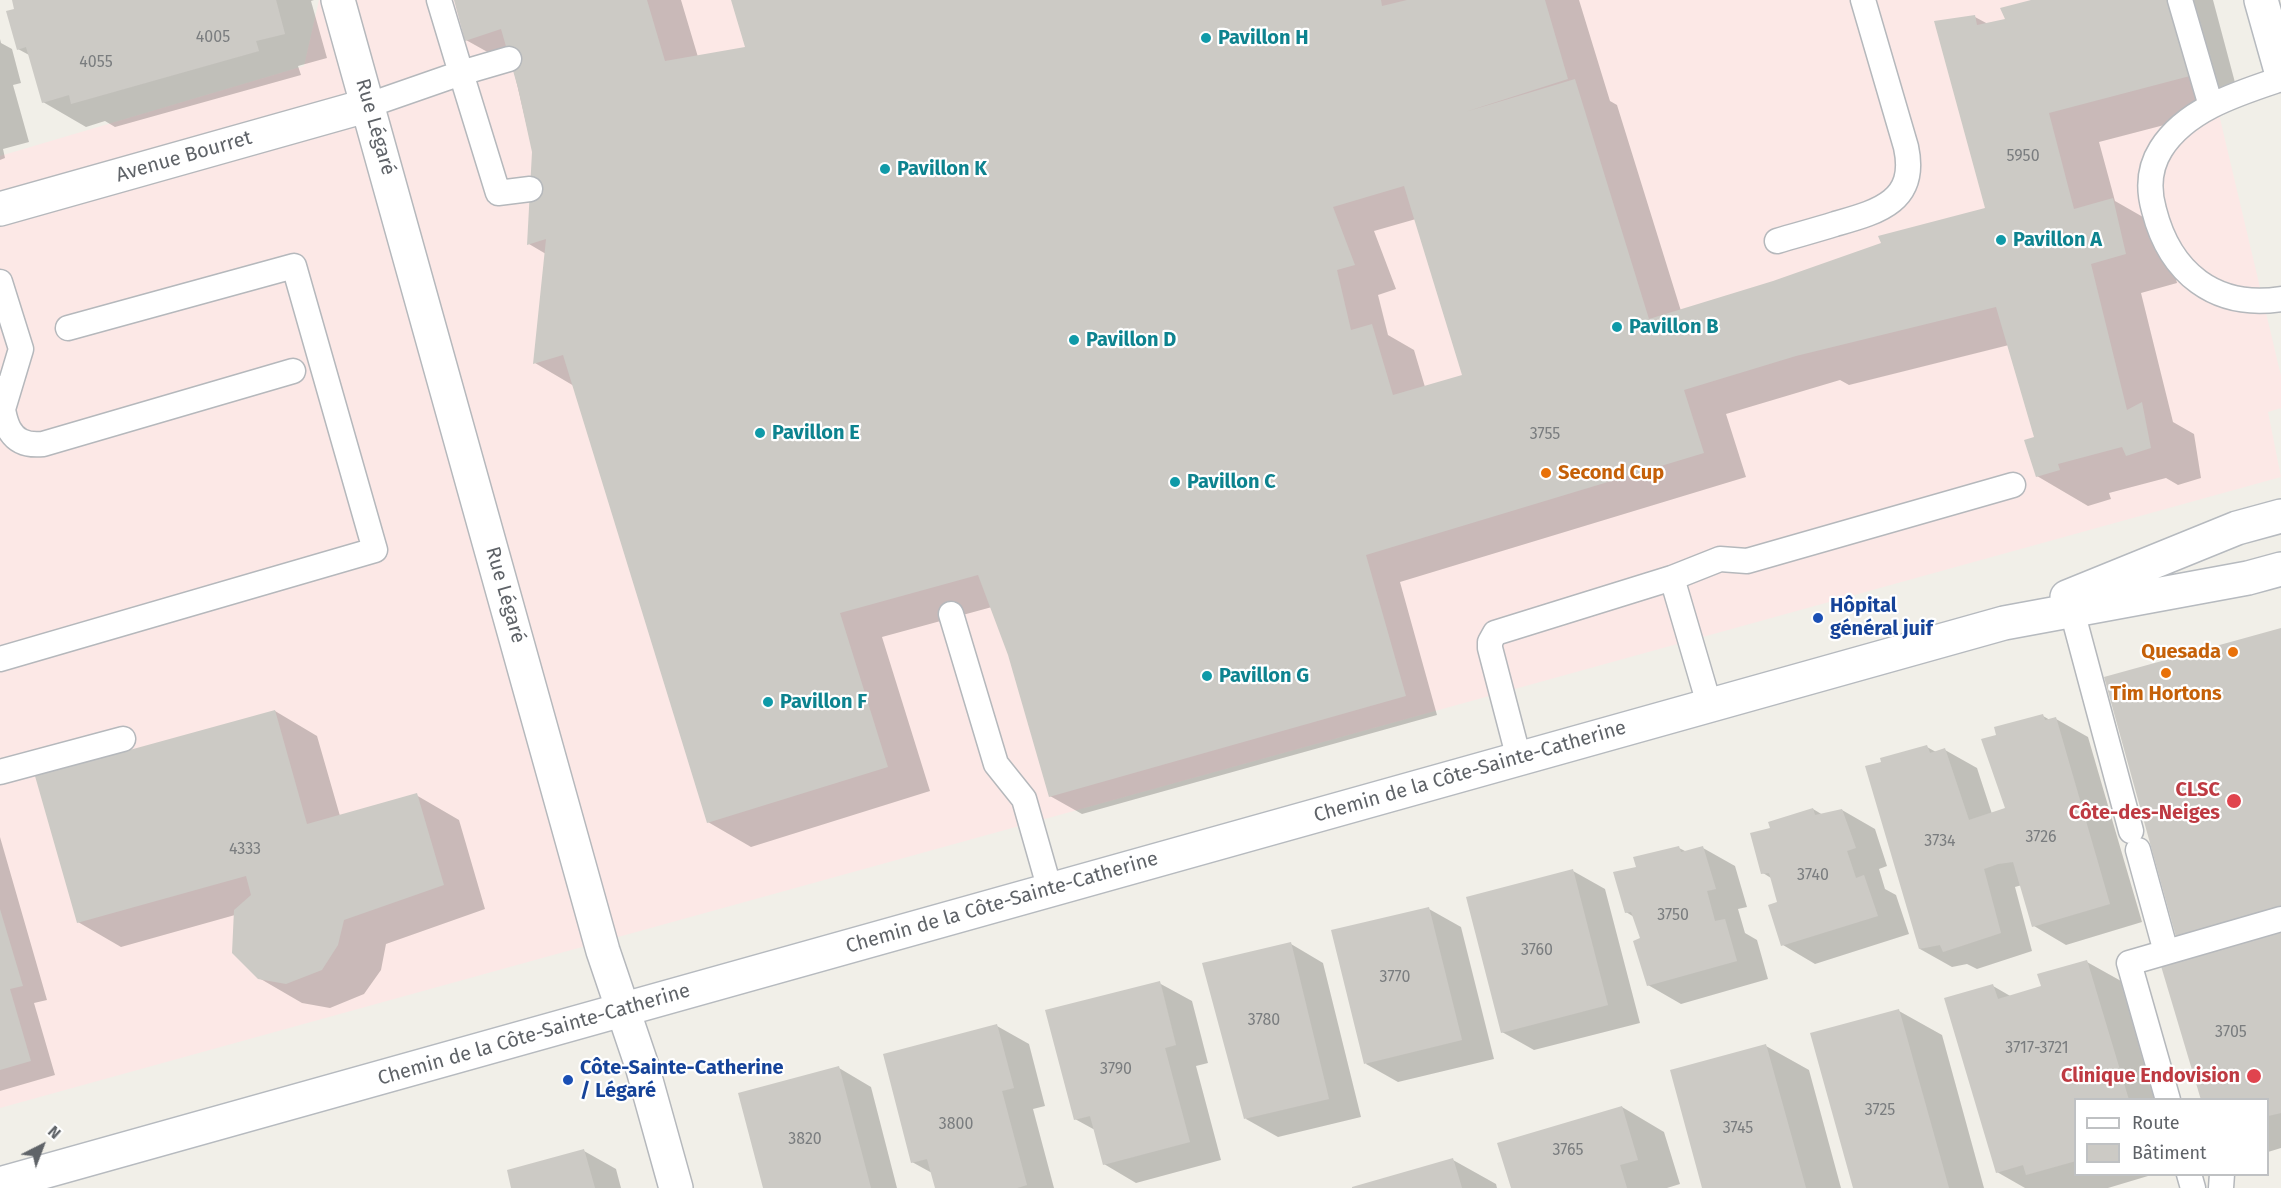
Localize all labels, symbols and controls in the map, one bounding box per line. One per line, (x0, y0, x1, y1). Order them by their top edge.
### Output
place label: Pavillon H (1218, 26, 1309, 50)
house number: 4005 (196, 28, 230, 48)
marker: Pavillon H (1199, 31, 1213, 45)
house number: 4055 (79, 53, 113, 73)
street label: Rue Légaré (350, 76, 400, 178)
street label: Avenue Bourret (113, 126, 255, 188)
house number: 5950 (2006, 147, 2040, 167)
place label: Pavillon K (897, 157, 987, 181)
marker: Pavillon K (878, 162, 892, 176)
place label: Pavillon A (2013, 228, 2102, 252)
marker: Pavillon A (1994, 233, 2008, 247)
place label: Pavillon B (1629, 315, 1719, 339)
marker: Pavillon B (1610, 320, 1624, 334)
place label: Pavillon D (1086, 328, 1176, 352)
marker: Pavillon D (1067, 333, 1081, 347)
place label: Pavillon E (772, 421, 860, 445)
house number: 3755 (1530, 425, 1560, 445)
marker: Pavillon E (753, 426, 767, 440)
place label: Second Cup (1558, 461, 1664, 485)
marker: Second Cup (1539, 466, 1553, 480)
place label: Pavillon C (1187, 470, 1276, 494)
marker: Pavillon C (1168, 475, 1182, 489)
street label: Rue Légaré (480, 544, 530, 646)
place label: Hôpital général juif (1830, 594, 1933, 641)
marker: Hôpital général juif (1811, 611, 1825, 625)
place label: Quesada (2141, 640, 2221, 664)
marker: Quesada (2226, 645, 2240, 659)
place label: Pavillon G (1219, 664, 1309, 688)
marker: Tim Hortons (2159, 666, 2173, 680)
marker: Pavillon G (1200, 669, 1214, 683)
place label: Tim Hortons (2110, 682, 2222, 706)
place label: Pavillon F (780, 690, 867, 714)
marker: Pavillon F (761, 695, 775, 709)
street label: Chemin de la Côte-Sainte-Catherine (1311, 716, 1629, 828)
place label: CLSC Côte-des-Neiges (2069, 778, 2220, 825)
marker: CLSC Côte-des-Neiges (2225, 792, 2243, 810)
house number: 3726 (2025, 828, 2057, 848)
house number: 3734 (1924, 832, 1956, 852)
house number: 4333 (229, 840, 261, 860)
street label: Chemin de la Côte-Sainte-Catherine (843, 847, 1161, 959)
house number: 3740 (1797, 866, 1829, 886)
house number: 3750 (1657, 906, 1689, 926)
house number: 3760 (1521, 941, 1553, 961)
house number: 3770 (1380, 968, 1410, 988)
street label: Chemin de la Côte-Sainte-Catherine (375, 979, 693, 1091)
house number: 3780 (1248, 1011, 1280, 1031)
house number: 3705 (2215, 1023, 2247, 1043)
house number: 3717-3721 (2005, 1039, 2069, 1059)
place label: Côte-Sainte-Catherine / Légaré (580, 1056, 783, 1103)
house number: 3790 (1100, 1060, 1132, 1080)
place label: Clinique Endovision (2061, 1064, 2240, 1088)
marker: Clinique Endovision (2245, 1067, 2263, 1085)
marker: Côte-Sainte-Catherine / Légaré (561, 1073, 575, 1087)
legend (2074, 1098, 2269, 1176)
house number: 3725 (1865, 1101, 1895, 1121)
text: Route (2132, 1112, 2180, 1134)
house number: 3800 (939, 1115, 973, 1135)
north arrow (12, 1116, 72, 1176)
house number: 3745 (1723, 1119, 1753, 1139)
text: N (44, 1122, 65, 1143)
house number: 3820 (788, 1130, 822, 1150)
house number: 3765 (1552, 1141, 1584, 1161)
text: Bâtiment (2132, 1142, 2207, 1164)

